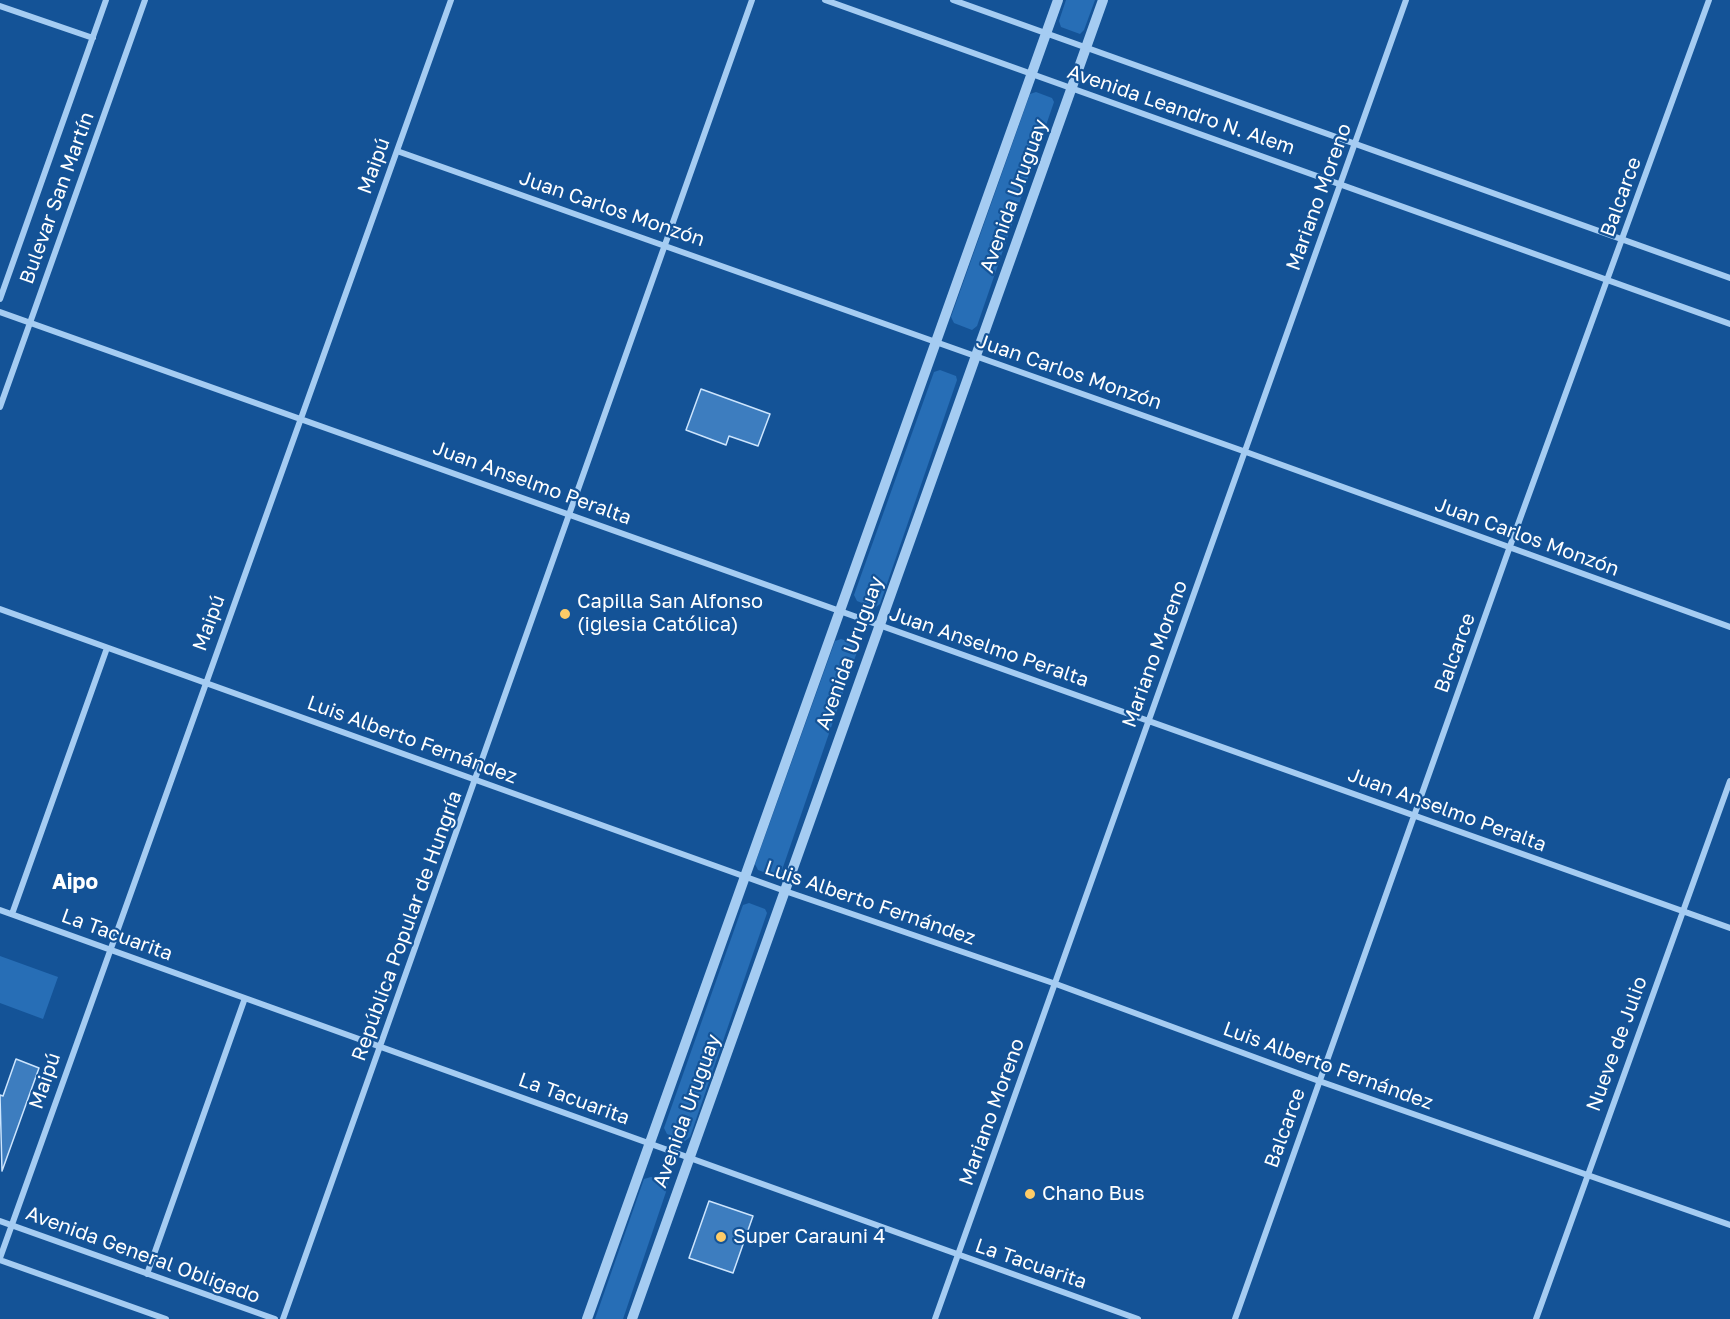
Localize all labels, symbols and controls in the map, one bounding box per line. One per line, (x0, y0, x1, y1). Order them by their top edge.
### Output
street label: Avenida Leandro N. Alem (1064, 60, 1298, 160)
street label: Bulevar San Martín (15, 109, 99, 287)
street label: Avenida Uruguay (975, 116, 1053, 276)
street label: Mariano Moreno (1281, 120, 1357, 274)
street label: Maipú (353, 135, 395, 197)
street label: Balcarce (1595, 154, 1647, 240)
street label: Juan Carlos Monzón (516, 166, 708, 252)
street label: Juan Carlos Monzón (973, 329, 1165, 415)
street label: Juan Anselmo Peralta (429, 436, 635, 530)
street label: Juan Carlos Monzón (1432, 492, 1622, 582)
street label: Avenida Uruguay (811, 573, 889, 733)
street label: Mariano Moreno (1117, 577, 1193, 731)
place label: Capilla San Alfonso (iglesia Católica) (577, 590, 763, 637)
street label: Maipú (188, 592, 230, 654)
street label: Juan Anselmo Peralta (886, 602, 1092, 692)
marker: Capilla San Alfonso (iglesia Católica) (558, 607, 572, 621)
street label: Balcarce (1429, 610, 1481, 696)
street label: Luis Alberto Fernández (304, 691, 520, 789)
street label: Juan Anselmo Peralta (1344, 763, 1550, 857)
street label: República Popular de Hungría (347, 788, 467, 1064)
street label: Luis Alberto Fernández (761, 856, 979, 950)
district label: Aipo (52, 869, 98, 895)
street label: La Tacuarita (58, 904, 176, 966)
street label: Nueve de Julio (1581, 973, 1653, 1115)
street label: Luis Alberto Fernández (1220, 1017, 1436, 1115)
street label: Avenida Uruguay (648, 1031, 726, 1191)
street label: Mariano Moreno (954, 1035, 1030, 1189)
street label: Maipú (24, 1050, 66, 1112)
street label: La Tacuarita (515, 1068, 633, 1130)
street label: Balcarce (1259, 1085, 1311, 1171)
place label: Chano Bus (1042, 1182, 1145, 1206)
marker: Chano Bus (1023, 1187, 1037, 1201)
street label: Avenida General Obligado (23, 1201, 263, 1309)
place label: Super Carauni 4 (733, 1225, 885, 1249)
marker: Super Carauni 4 (714, 1230, 728, 1244)
street label: La Tacuarita (972, 1234, 1090, 1294)

